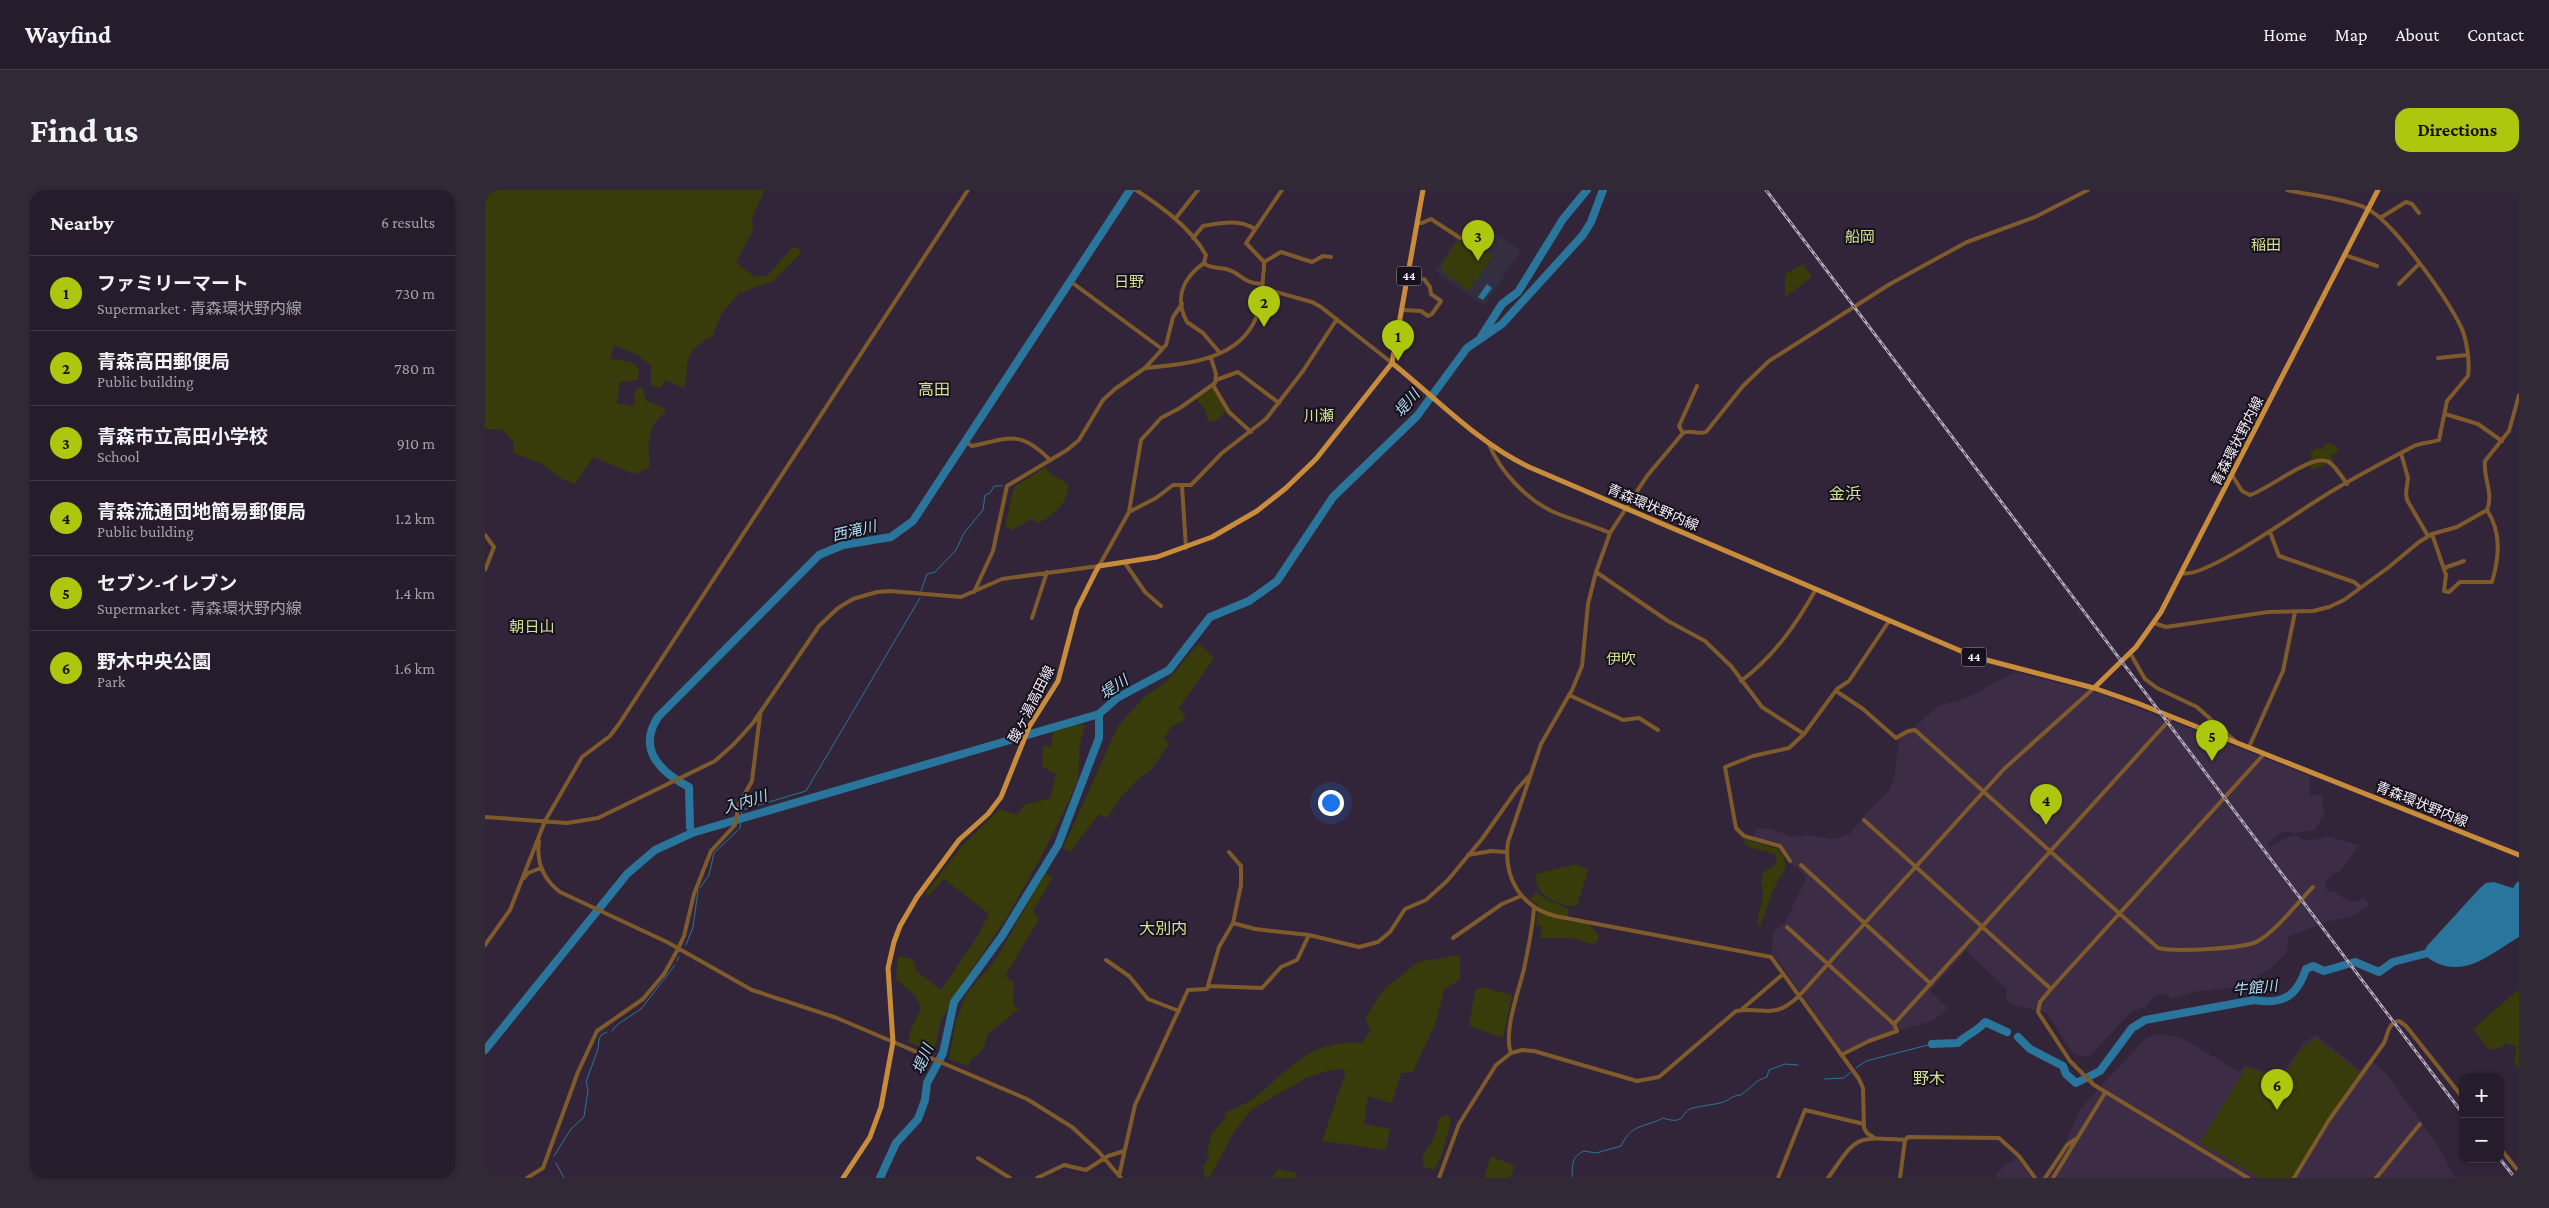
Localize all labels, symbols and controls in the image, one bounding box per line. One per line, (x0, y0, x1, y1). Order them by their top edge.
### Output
text: Wayfind (25, 21, 111, 48)
text: Home (2264, 25, 2307, 45)
text: Map (2335, 25, 2367, 45)
text: About (2395, 25, 2439, 45)
text: Contact (2467, 25, 2524, 45)
button: Directions (2395, 108, 2519, 152)
text: Find us (30, 111, 138, 150)
text: Nearby (50, 211, 114, 235)
text: 6 results (381, 214, 435, 231)
pin: 3 (1462, 220, 1494, 261)
district label: 船岡 (1845, 229, 1875, 245)
district label: 稲田 (2251, 237, 2281, 253)
road number: 44 (1397, 266, 1421, 285)
text: ファミリーマート (97, 273, 249, 294)
district label: 日野 (1114, 274, 1144, 290)
text: 1 (63, 285, 69, 302)
text: 730 m (395, 285, 435, 302)
pin: 2 (1248, 286, 1280, 327)
text: Supermarket · 青森環状野内線 (97, 300, 302, 317)
pin: 1 (1382, 320, 1414, 361)
text: 青森高田郵便局 (97, 351, 230, 372)
text: 2 (62, 360, 70, 377)
text: 780 m (394, 360, 435, 377)
text: Public building (97, 373, 194, 390)
district label: 高田 (918, 381, 950, 398)
water label: 堤川 (1391, 385, 1424, 420)
street label: 青森環状野内線 (2208, 394, 2266, 488)
district label: 川瀬 (1304, 408, 1334, 424)
text: 青森市立高田小学校 (97, 426, 268, 447)
text: 3 (62, 435, 70, 452)
text: 910 m (397, 435, 435, 452)
text: School (97, 448, 140, 465)
street label: 青森環状野内線 (1605, 480, 1701, 534)
district label: 金浜 (1829, 485, 1861, 502)
text: 青森流通団地簡易郵便局 (97, 501, 306, 522)
text: 4 (62, 510, 70, 527)
text: 1.2 km (395, 510, 435, 527)
water label: 西滝川 (830, 518, 880, 544)
text: Public building (97, 523, 194, 540)
text: セブン-イレブン (97, 573, 237, 594)
text: 5 (62, 585, 70, 602)
text: 1.4 km (395, 585, 435, 602)
text: Supermarket · 青森環状野内線 (97, 600, 302, 617)
district label: 朝日山 (509, 619, 555, 635)
road number: 44 (1961, 648, 1987, 667)
text: 野木中央公園 (97, 651, 211, 672)
district label: 伊吹 (1606, 651, 1636, 667)
text: 6 (62, 660, 70, 677)
text: 1.6 km (395, 660, 435, 677)
street label: 酸ヶ湯高田線 (1005, 663, 1057, 745)
water label: 堤川 (1097, 671, 1133, 702)
text: Park (97, 673, 125, 690)
pin: 5 (2196, 720, 2228, 761)
street label: 青森環状野内線 (2374, 778, 2470, 830)
pin: 4 (2030, 784, 2062, 825)
water label: 入内川 (721, 787, 771, 816)
your location (1318, 790, 1344, 816)
district label: 大別内 (1139, 920, 1187, 937)
water label: 牛館川 (2232, 977, 2280, 998)
water label: 堤川 (910, 1040, 937, 1076)
pin: 6 (2261, 1069, 2293, 1110)
district label: 野木 (1913, 1070, 1945, 1087)
map controls (2459, 1073, 2504, 1163)
button: + (2459, 1073, 2504, 1118)
button: − (2459, 1118, 2504, 1163)

